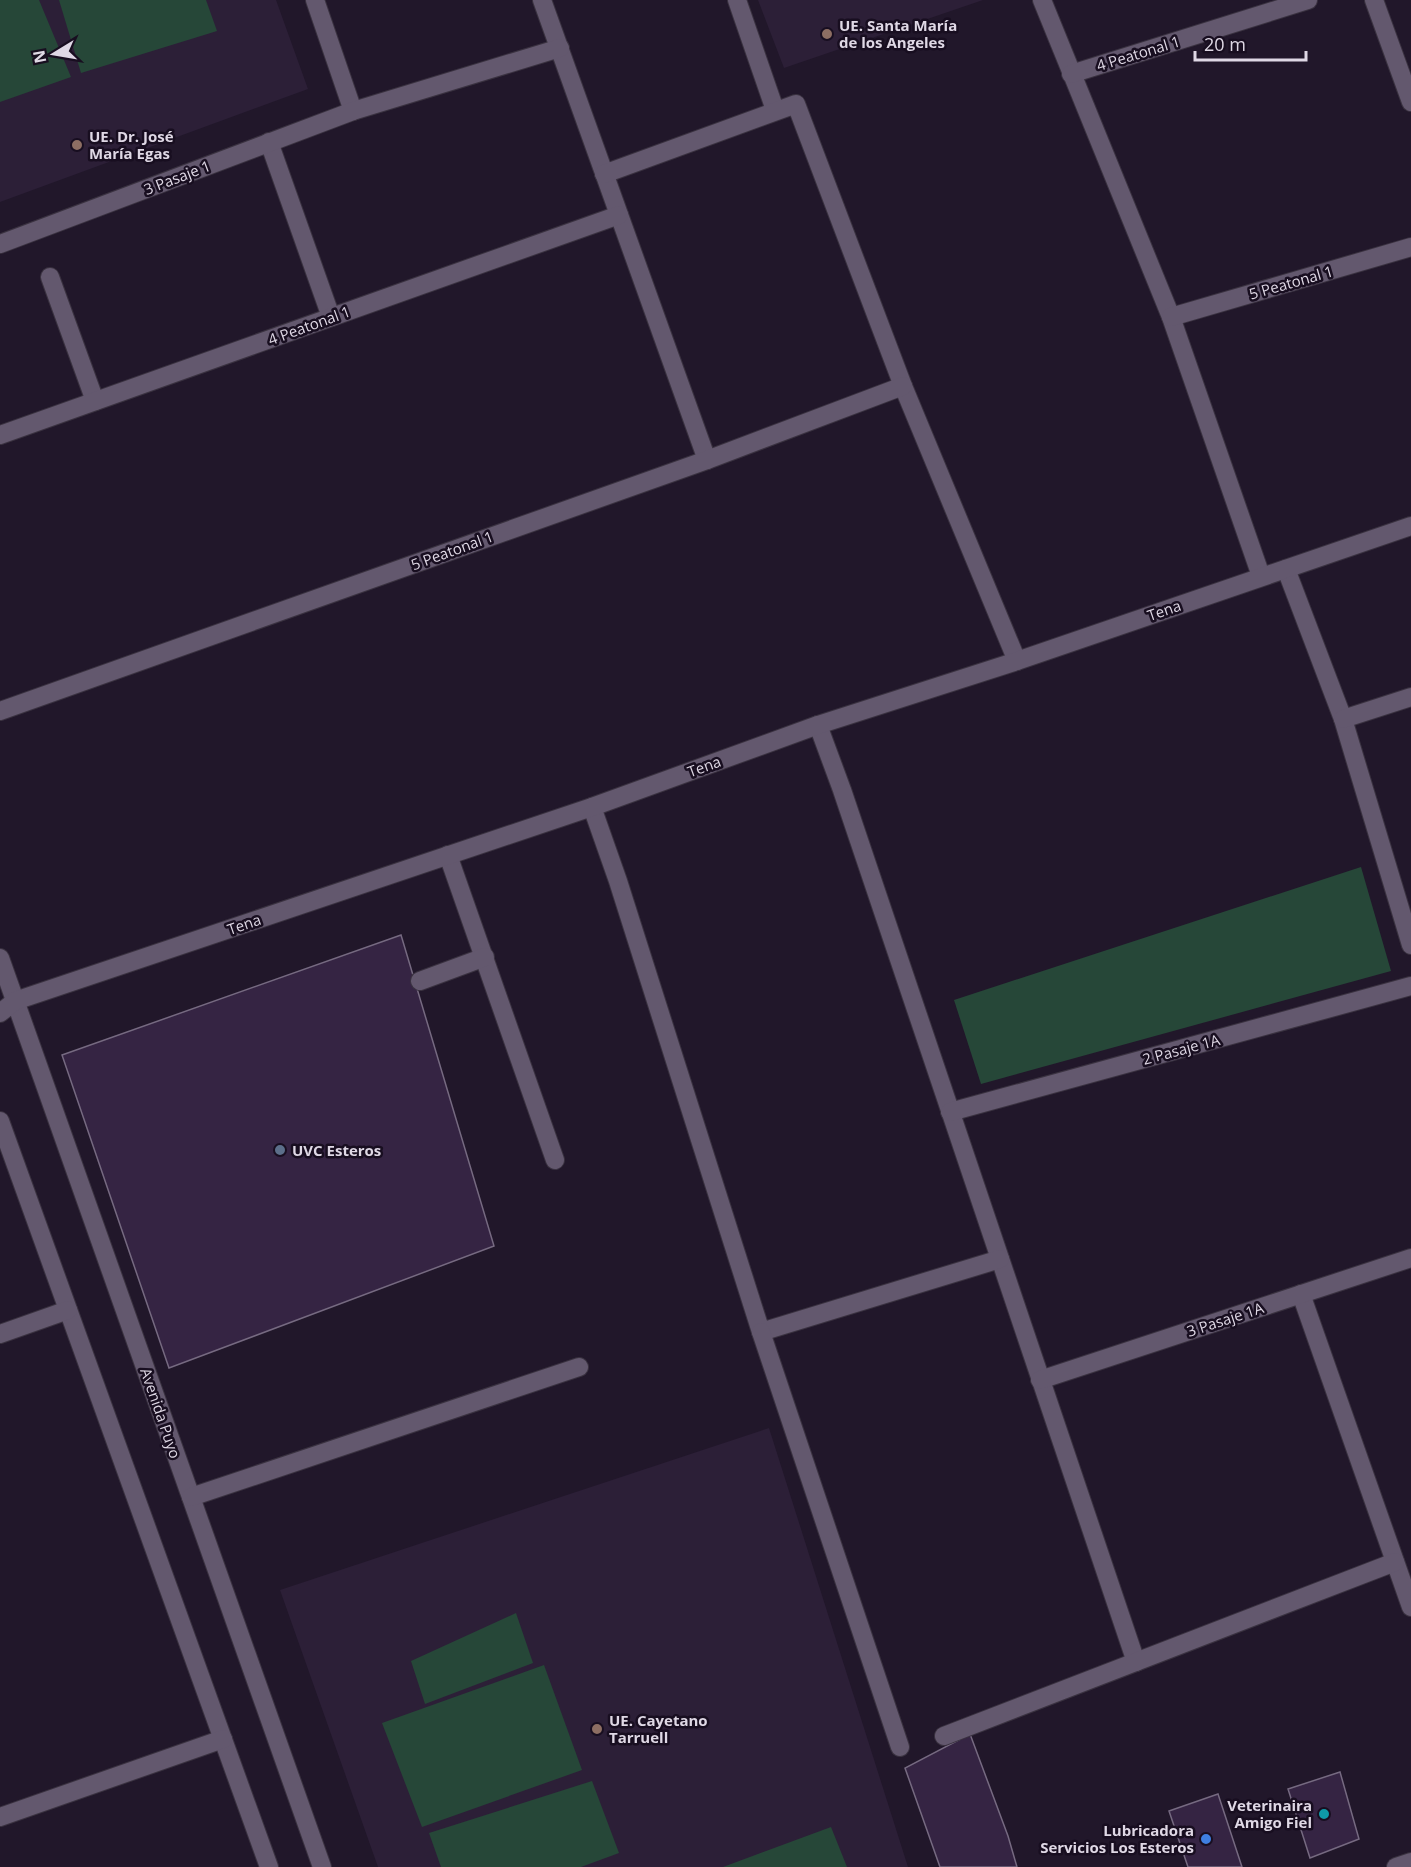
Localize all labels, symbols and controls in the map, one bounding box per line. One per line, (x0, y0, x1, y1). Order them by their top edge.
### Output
place label: UE. Santa María de los Angeles (839, 15, 957, 52)
north arrow (24, 24, 84, 84)
scale bar (1195, 24, 1306, 62)
marker: UE. Santa María de los Angeles (820, 27, 834, 41)
street label: 4 Peatonal 1 (1094, 31, 1182, 75)
text: 20 m (1204, 32, 1246, 56)
text: N (27, 48, 51, 65)
place label: UE. Dr. José María Egas (89, 126, 174, 163)
marker: UE. Dr. José María Egas (70, 138, 84, 152)
street label: 3 Pasaje 1 (141, 155, 213, 199)
street label: 5 Peatonal 1 (1247, 260, 1335, 304)
street label: 4 Peatonal 1 (265, 301, 353, 349)
street label: 5 Peatonal 1 (408, 526, 496, 574)
street label: Tena (1145, 595, 1183, 625)
street label: Tena (685, 751, 723, 781)
street label: Tena (225, 909, 263, 939)
street label: 2 Pasaje 1A (1140, 1029, 1222, 1069)
place label: UVC Esteros (292, 1140, 381, 1160)
marker: UVC Esteros (273, 1143, 287, 1157)
street label: 3 Pasaje 1A (1184, 1297, 1266, 1341)
street label: Avenida Puyo (136, 1365, 186, 1461)
place label: UE. Cayetano Tarruell (609, 1710, 708, 1747)
marker: UE. Cayetano Tarruell (590, 1722, 604, 1736)
place label: Veterinaira Amigo Fiel (1227, 1795, 1312, 1832)
marker: Veterinaira Amigo Fiel (1317, 1807, 1331, 1821)
place label: Lubricadora Servicios Los Esteros (1040, 1820, 1194, 1857)
marker: Lubricadora Servicios Los Esteros (1199, 1832, 1213, 1846)

